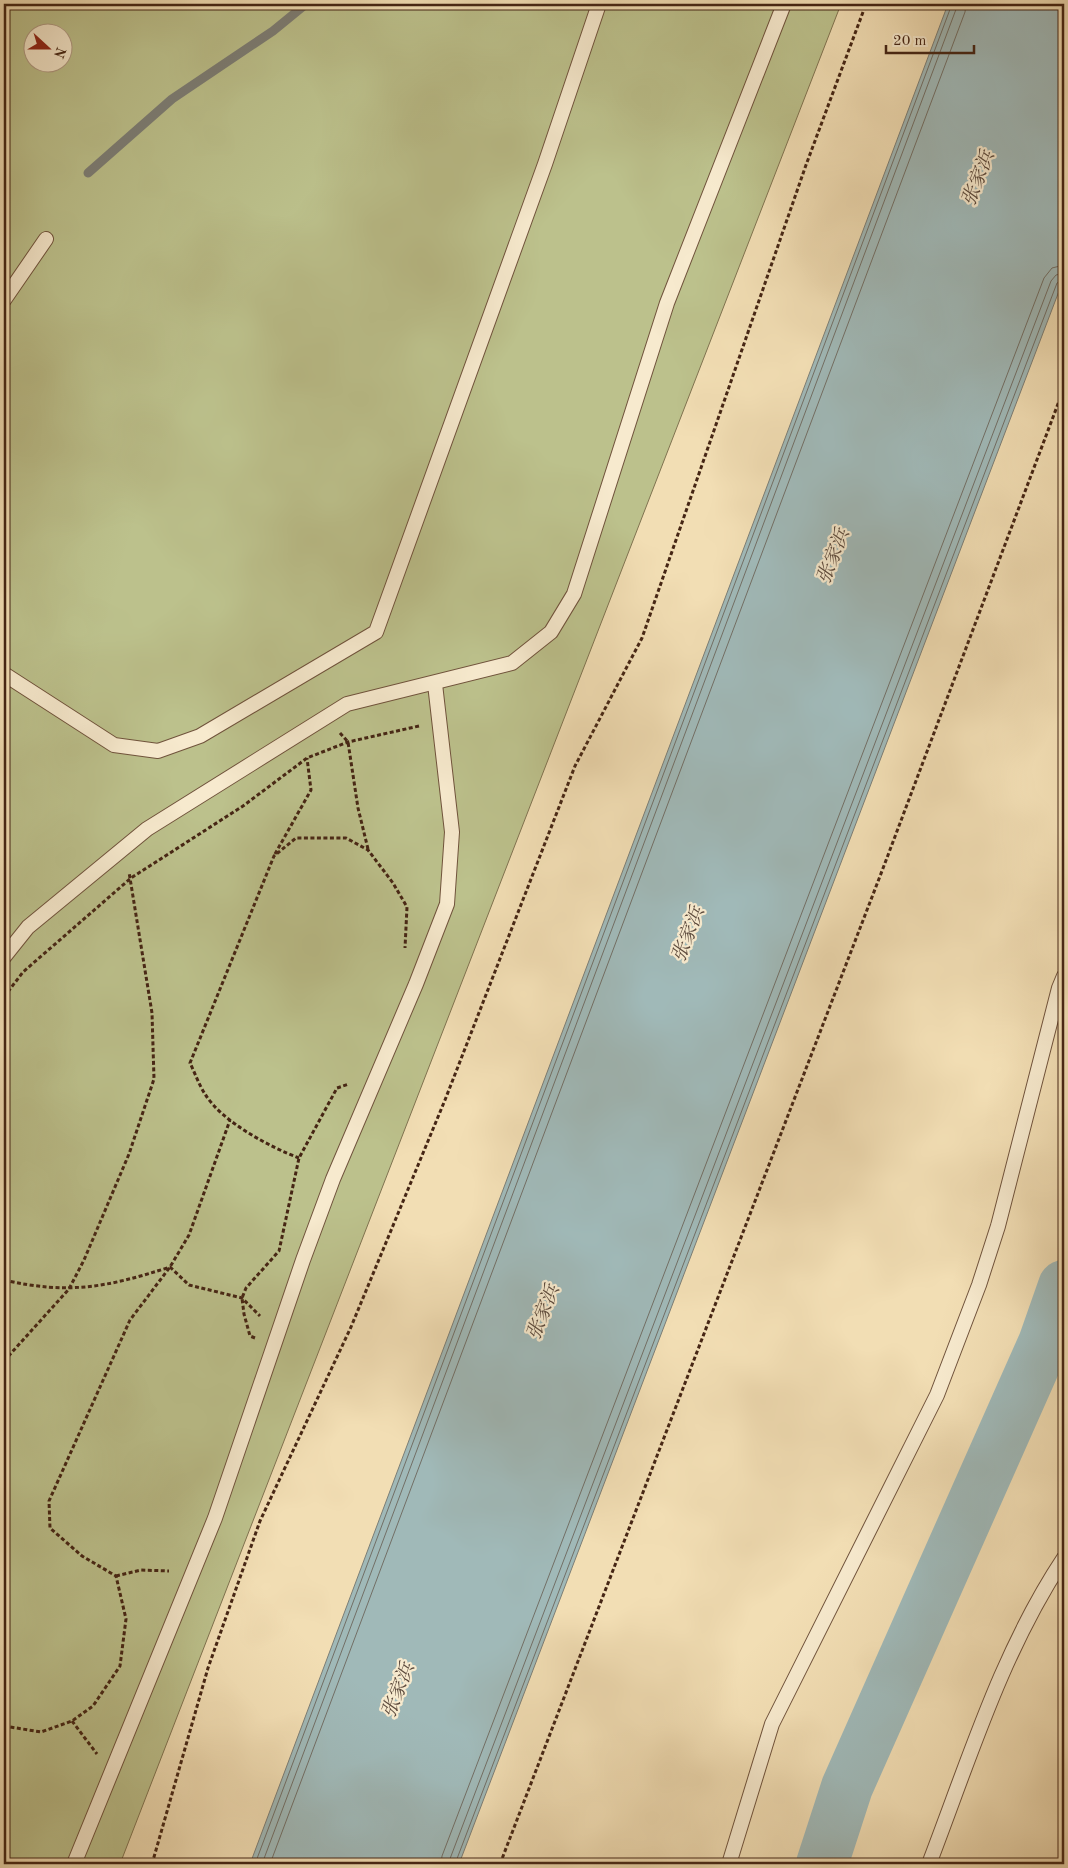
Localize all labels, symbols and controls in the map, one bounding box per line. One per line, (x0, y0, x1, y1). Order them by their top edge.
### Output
north arrow (22, 22, 72, 72)
scale bar (886, 22, 973, 54)
text: 20 m (893, 34, 927, 49)
text: N (51, 45, 68, 60)
water label: 张家浜 (958, 146, 999, 209)
water label: 张家浜 (813, 524, 854, 587)
water label: 张家浜 (668, 902, 709, 965)
water label: 张家浜 (523, 1280, 564, 1343)
water label: 张家浜 (378, 1658, 419, 1721)

